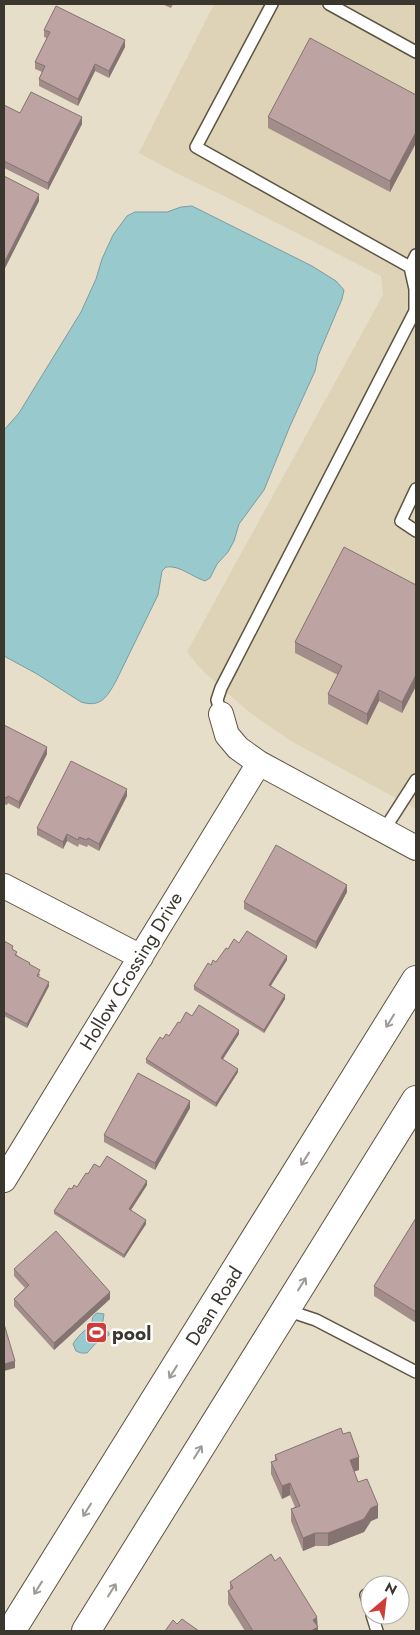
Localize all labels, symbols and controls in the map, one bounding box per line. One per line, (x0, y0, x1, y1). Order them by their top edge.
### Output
street label: Hollow Crossing Drive (73, 887, 189, 1055)
one-way arrow (385, 1014, 395, 1028)
one-way arrow (299, 1152, 309, 1166)
street label: Dean Road (179, 1261, 249, 1351)
one-way arrow (298, 1278, 308, 1292)
place label: pool (112, 1320, 151, 1347)
sports icon: pool (84, 1321, 108, 1345)
one-way arrow (167, 1364, 177, 1378)
one-way arrow (193, 1445, 203, 1459)
one-way arrow (81, 1502, 91, 1516)
north arrow (360, 1575, 410, 1625)
text: N (381, 1577, 401, 1600)
one-way arrow (32, 1581, 42, 1595)
one-way arrow (108, 1583, 118, 1597)

